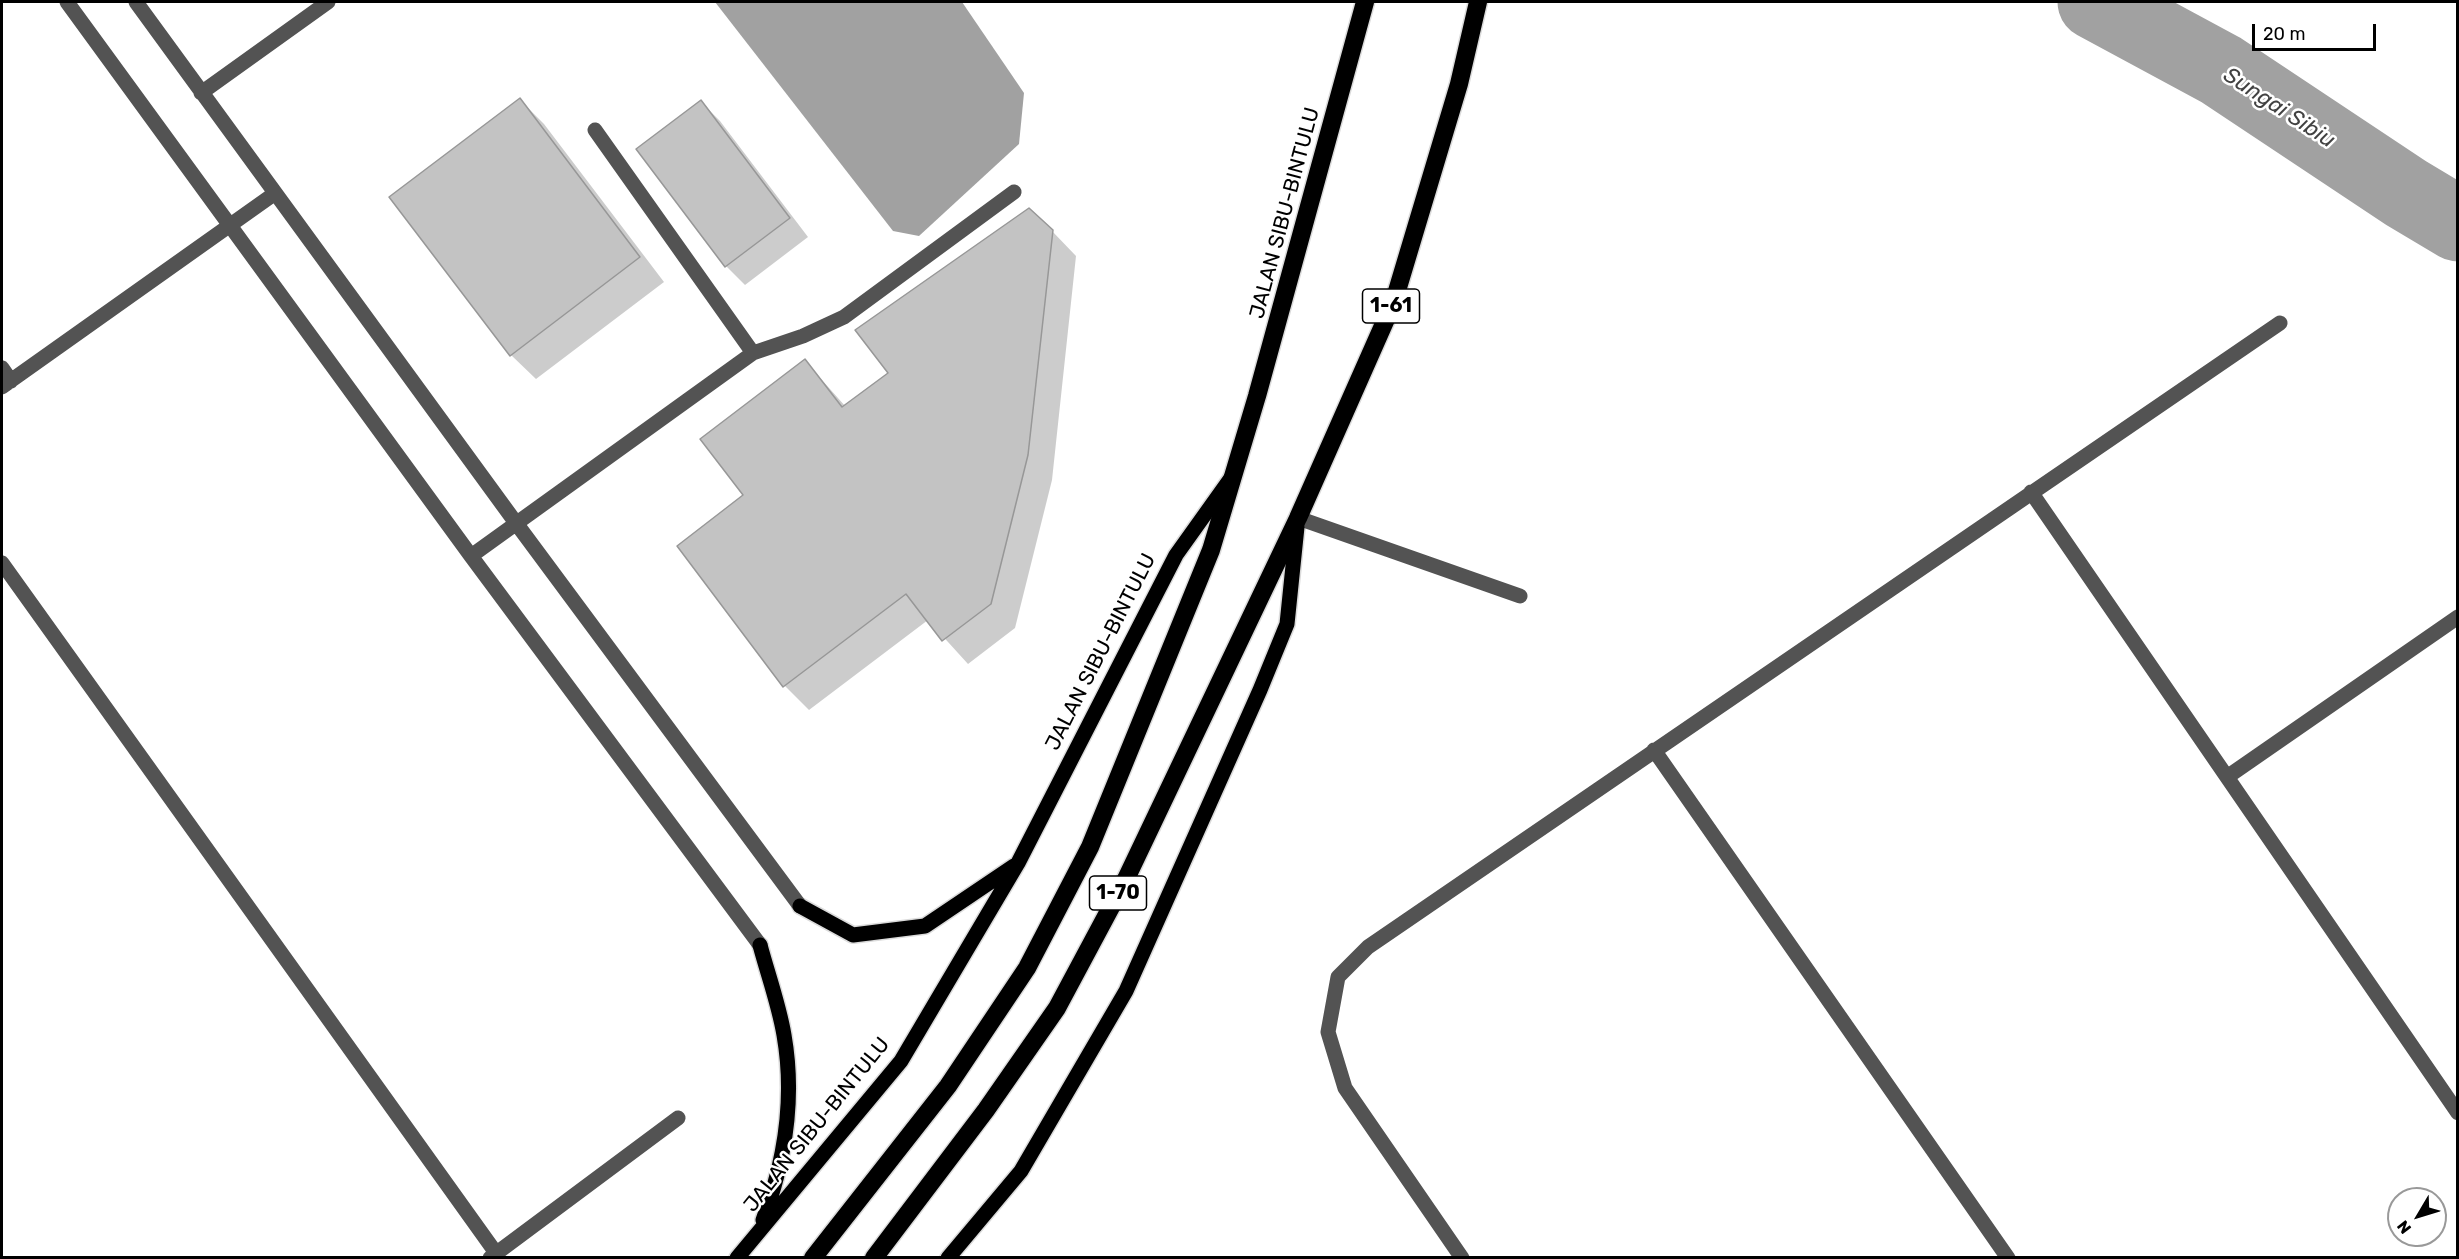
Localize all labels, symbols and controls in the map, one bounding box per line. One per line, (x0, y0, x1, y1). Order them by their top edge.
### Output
scale bar (2255, 12, 2380, 50)
text: 20 m (2263, 23, 2305, 45)
water label: Sungai Sibiu (2218, 62, 2340, 154)
street label: JALAN SIBU-BINTULU (1245, 105, 1325, 321)
road number: 1-61 (1362, 289, 1420, 323)
street label: JALAN SIBU-BINTULU (1040, 549, 1162, 755)
road number: 1-70 (1090, 876, 1146, 910)
street label: JALAN SIBU-BINTULU (739, 1033, 895, 1217)
north arrow (2387, 1187, 2447, 1247)
text: N (2393, 1217, 2415, 1238)

